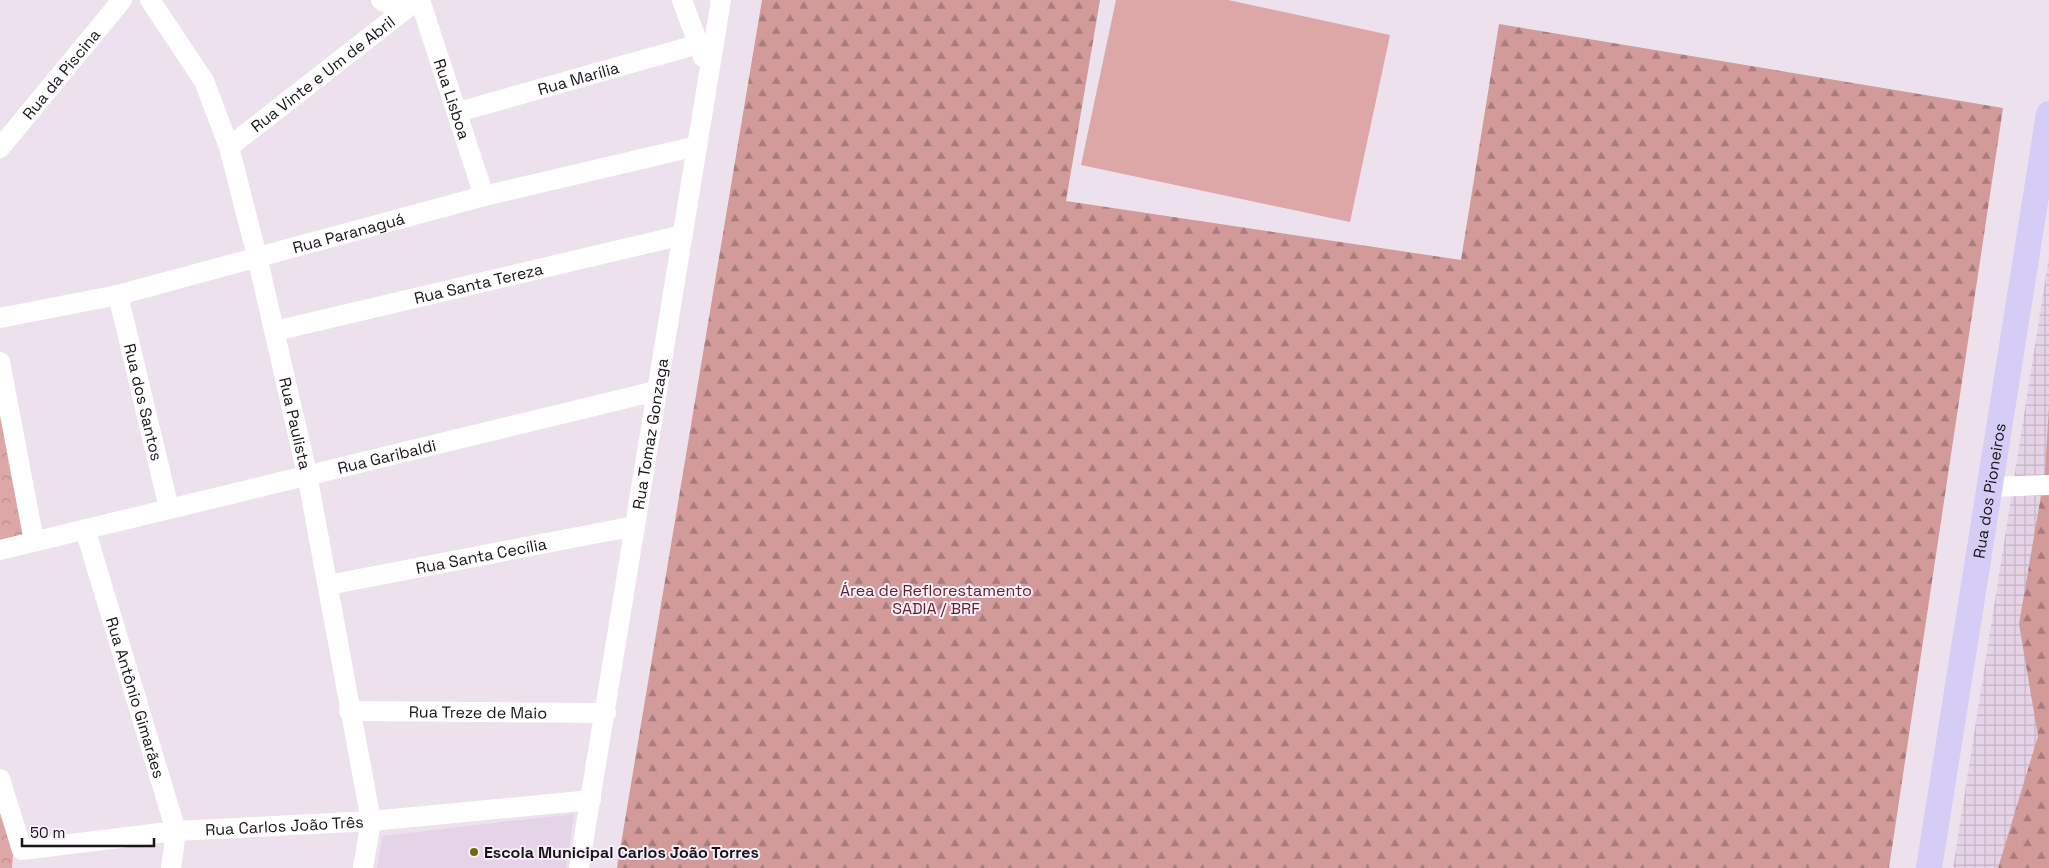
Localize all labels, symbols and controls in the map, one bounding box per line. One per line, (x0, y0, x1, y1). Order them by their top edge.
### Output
street label: Rua Vinte e Um de Abril (246, 11, 399, 137)
street label: Rua da Piscina (18, 24, 105, 124)
street label: Rua Lisboa (429, 56, 475, 142)
street label: Rua Marília (535, 57, 621, 99)
street label: Rua Paranaguá (290, 208, 407, 258)
street label: Rua Santa Tereza (412, 258, 545, 308)
street label: Rua dos Santos (119, 341, 168, 463)
street label: Rua Tomaz Gonzaga (627, 357, 673, 511)
street label: Rua Paulista (275, 375, 316, 471)
street label: Rua dos Pioneiros (1968, 422, 2010, 560)
street label: Rua Garibaldi (335, 434, 438, 478)
street label: Rua Santa Cecília (414, 533, 548, 578)
park label: Área de Reflorestamento SADIA / BRF (840, 580, 1032, 619)
street label: Rua Antônio Gimarães (102, 614, 170, 781)
street label: Rua Treze de Maio (409, 701, 547, 723)
street label: Rua Carlos João Três (205, 811, 364, 840)
scale bar (22, 816, 155, 848)
text: 50 m (30, 823, 65, 842)
place label: Escola Municipal Carlos João Torres (484, 842, 759, 863)
marker: Escola Municipal Carlos João Torres (468, 846, 480, 858)

